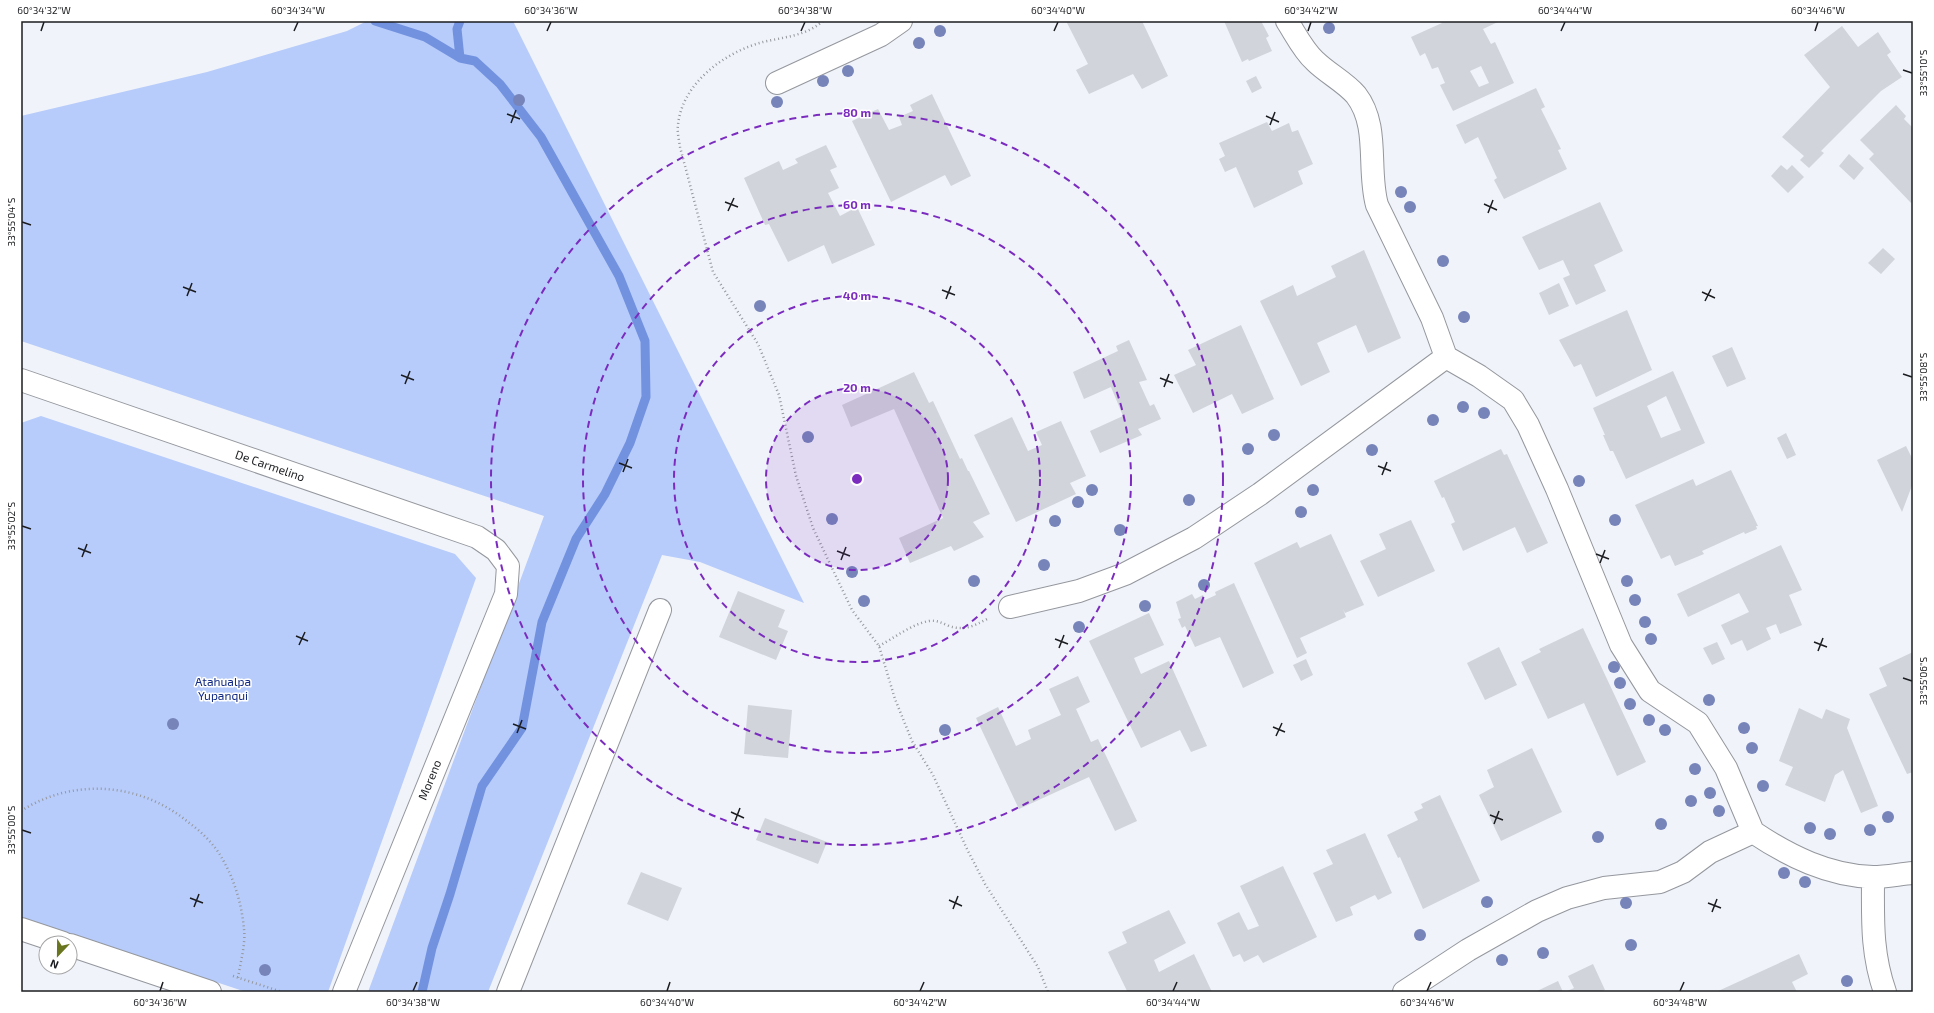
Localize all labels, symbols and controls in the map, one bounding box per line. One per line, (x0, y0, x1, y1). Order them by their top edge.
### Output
text: 60°34'32"W (17, 4, 71, 16)
text: 60°34'34"W (271, 4, 325, 16)
text: 60°34'36"W (524, 4, 578, 16)
text: 60°34'38"W (778, 4, 832, 16)
text: 60°34'40"W (1031, 4, 1086, 16)
text: 60°34'42"W (1284, 4, 1338, 16)
text: 60°34'44"W (1538, 4, 1593, 16)
text: 60°34'46"W (1791, 4, 1845, 16)
text: 33°55'10"S (1917, 49, 1929, 96)
text: 80 m (843, 105, 871, 119)
text: 33°55'04"S (5, 197, 17, 246)
text: 60 m (843, 197, 871, 211)
text: 40 m (843, 288, 871, 302)
text: 33°55'08"S (1917, 352, 1929, 401)
text: 20 m (843, 380, 871, 394)
street label: De Carmelino (234, 447, 307, 484)
centre of rings (850, 472, 864, 486)
text: 33°55'02"S (5, 501, 17, 550)
text: 33°55'06"S (1917, 656, 1929, 705)
park label: Atahualpa Yupanqui (195, 674, 251, 702)
street label: Moreno (415, 757, 444, 802)
text: 33°55'00"S (5, 805, 17, 854)
north arrow (38, 935, 78, 975)
text: N (48, 957, 60, 972)
text: 60°34'36"W (133, 996, 187, 1008)
text: 60°34'38"W (386, 996, 440, 1008)
text: 60°34'40"W (640, 996, 695, 1008)
text: 60°34'42"W (893, 996, 947, 1008)
text: 60°34'44"W (1146, 996, 1201, 1008)
text: 60°34'46"W (1400, 996, 1454, 1008)
text: 60°34'48"W (1653, 996, 1708, 1008)

